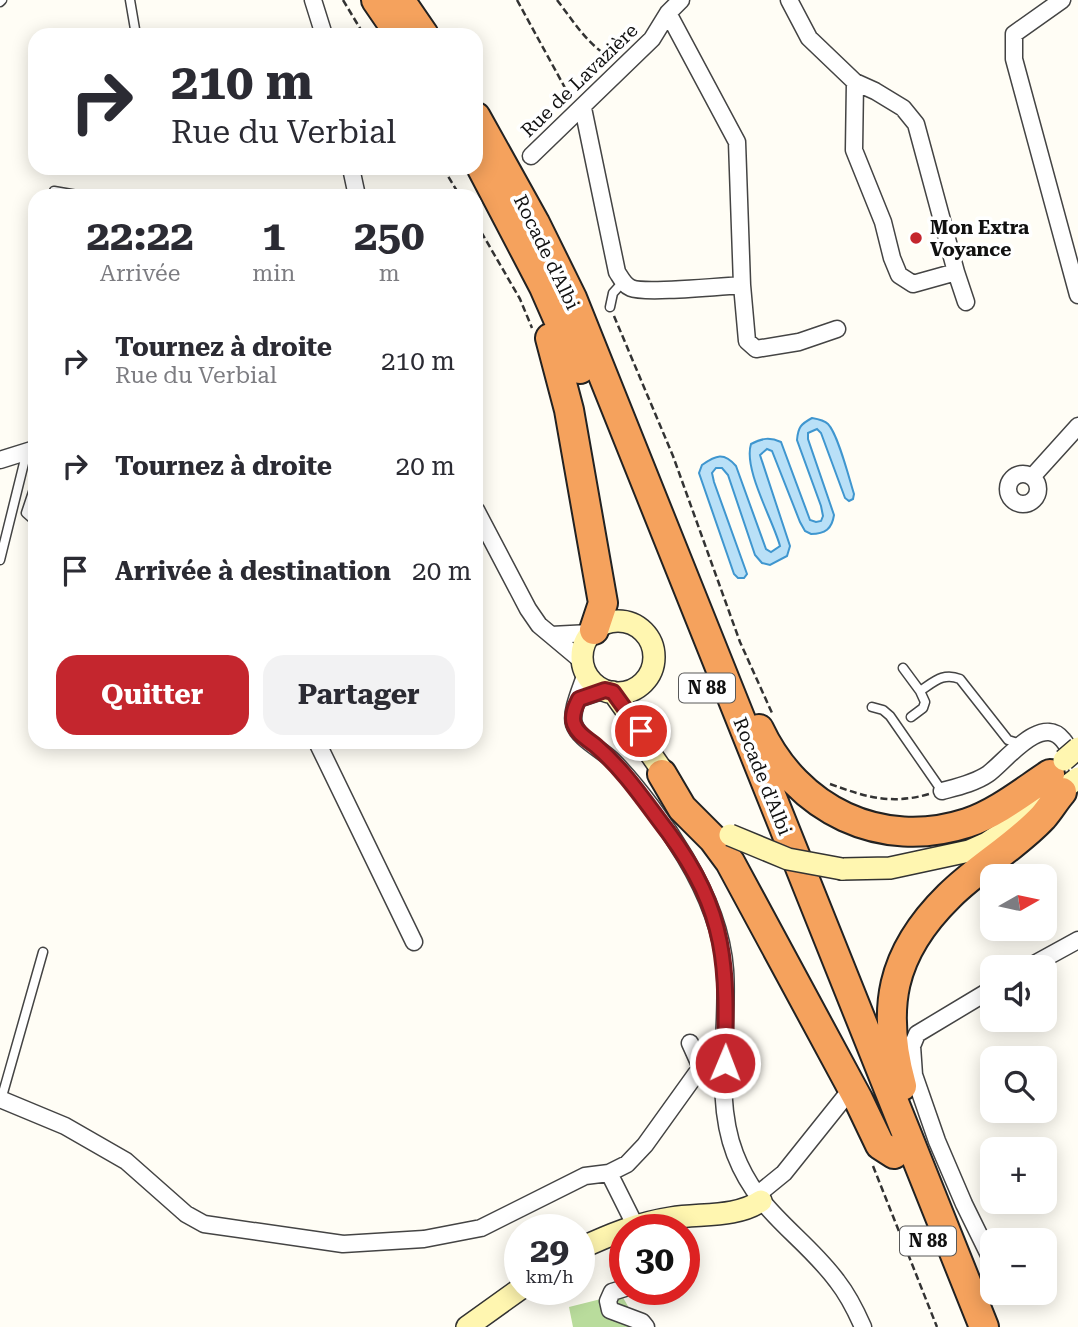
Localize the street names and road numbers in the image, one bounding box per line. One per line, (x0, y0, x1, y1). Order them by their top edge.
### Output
street label: Rue de Lavazière (516, 19, 643, 142)
street label: Rocade d'Albi (509, 191, 584, 313)
road number: N 88 (679, 674, 735, 702)
street label: Rocade d'Albi (728, 714, 797, 838)
road number: N 88 (900, 1226, 956, 1256)

